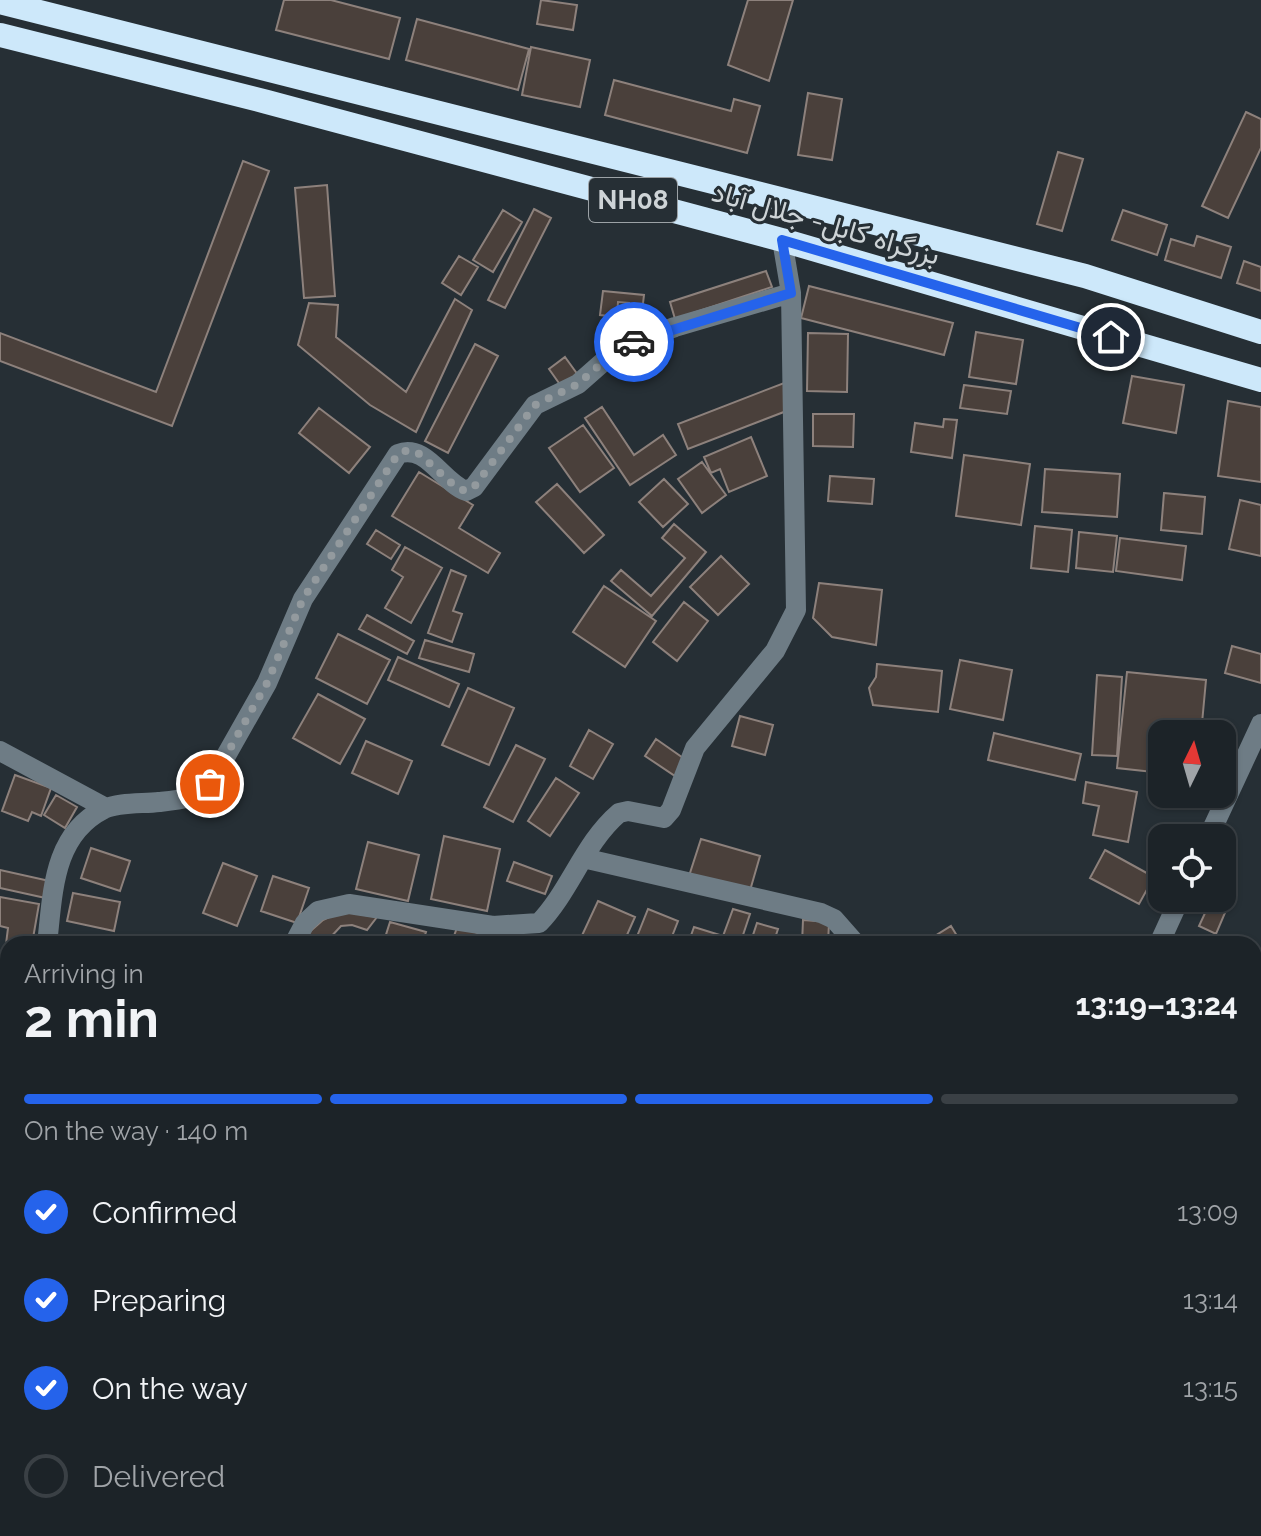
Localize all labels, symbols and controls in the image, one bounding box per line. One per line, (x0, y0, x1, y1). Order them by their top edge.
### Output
street label: بزرگراه کابل- جلال آباد (708, 175, 944, 273)
road number: NH08 (589, 178, 677, 222)
courier (594, 302, 674, 382)
pin (1077, 303, 1145, 371)
icon: home (1089, 315, 1133, 359)
icon: car (612, 320, 656, 364)
north arrow (1148, 720, 1236, 808)
map controls (1148, 720, 1236, 912)
pin (176, 750, 244, 818)
icon: bag (188, 762, 232, 806)
button: locate (1148, 824, 1236, 912)
text: Arriving in (24, 959, 144, 989)
text: 13:19–13:24 (1075, 987, 1238, 1022)
text: 2 min (24, 988, 159, 1049)
text: On the way · 140 m (24, 1116, 248, 1146)
icon: check (24, 1190, 68, 1234)
text: Confirmed (92, 1195, 237, 1230)
text: 13:09 (1177, 1197, 1238, 1227)
icon: check (24, 1278, 68, 1322)
text: Preparing (92, 1283, 226, 1318)
text: 13:14 (1183, 1285, 1238, 1315)
icon: check (24, 1366, 68, 1410)
text: On the way (92, 1371, 248, 1406)
text: 13:15 (1183, 1373, 1238, 1403)
text: Delivered (92, 1459, 225, 1494)

